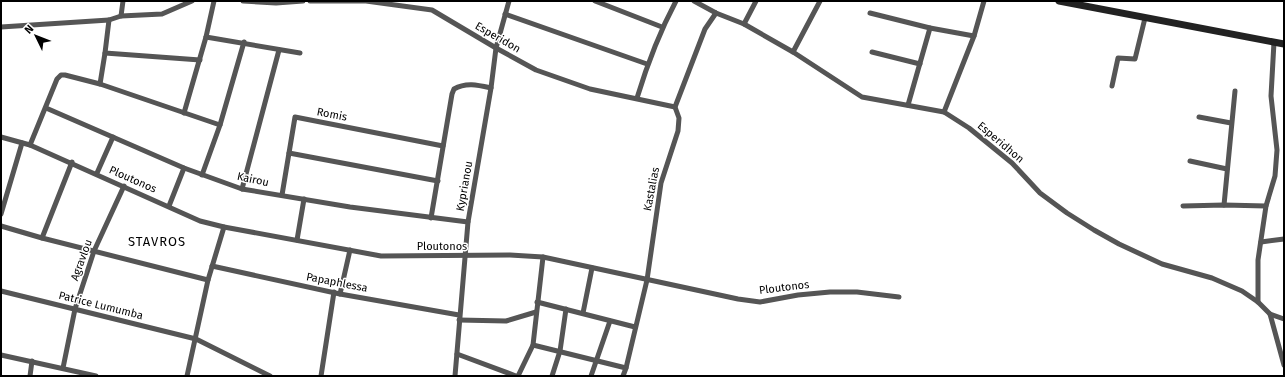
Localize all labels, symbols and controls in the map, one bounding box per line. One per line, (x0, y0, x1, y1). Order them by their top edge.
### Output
north arrow (16, 16, 56, 56)
street label: Esperidon (473, 19, 523, 56)
text: N (22, 22, 36, 37)
street label: Romis (316, 105, 348, 124)
street label: Esperidhon (975, 119, 1027, 166)
street label: Kyprianou (454, 160, 475, 212)
street label: Ploutonos (107, 163, 159, 196)
street label: Kastalias (641, 166, 662, 212)
street label: Kairou (236, 170, 270, 189)
district label: STAVROS (128, 234, 186, 249)
street label: Agravlou (68, 238, 95, 283)
street label: Ploutonos (417, 240, 467, 253)
street label: Papaphlessa (305, 270, 369, 295)
street label: Ploutonos (758, 278, 810, 297)
street label: Patrice Lumumba (57, 289, 144, 322)

